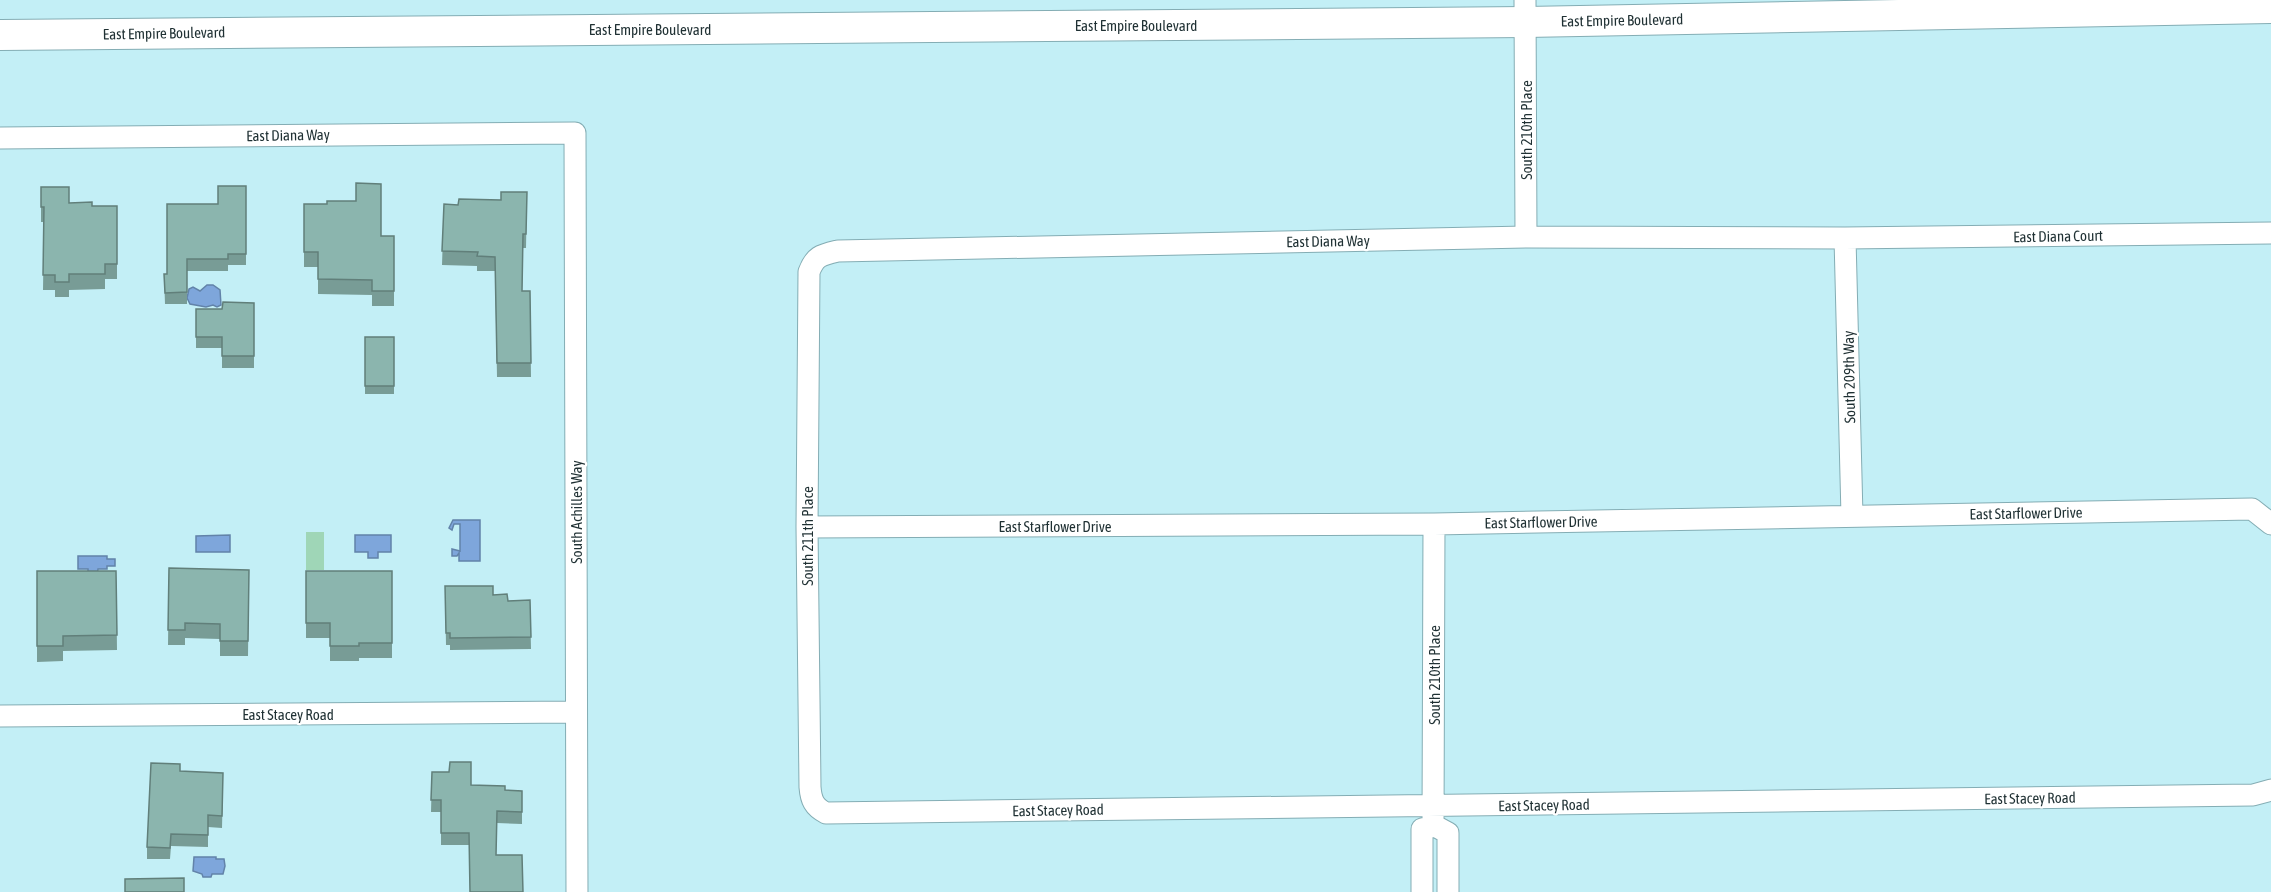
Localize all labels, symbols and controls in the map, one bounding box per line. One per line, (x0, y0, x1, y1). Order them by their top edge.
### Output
street label: East Empire Boulevard (1561, 10, 1683, 30)
street label: East Empire Boulevard (1075, 17, 1197, 34)
street label: East Empire Boulevard (589, 21, 711, 38)
street label: East Empire Boulevard (103, 23, 225, 43)
street label: South 210th Place (1518, 80, 1535, 180)
street label: East Diana Way (246, 126, 330, 144)
street label: East Diana Court (2013, 227, 2103, 245)
street label: East Diana Way (1286, 232, 1370, 250)
street label: South 209th Way (1840, 331, 1858, 423)
street label: South Achilles Way (568, 460, 585, 564)
street label: South 211th Place (799, 486, 816, 586)
street label: East Starflower Drive (1969, 504, 2083, 522)
street label: East Starflower Drive (1484, 513, 1598, 531)
street label: East Starflower Drive (999, 518, 1112, 535)
street label: South 210th Place (1426, 625, 1443, 725)
street label: East Stacey Road (242, 706, 334, 723)
street label: East Stacey Road (1984, 789, 2076, 807)
street label: East Stacey Road (1498, 796, 1590, 814)
street label: East Stacey Road (1012, 801, 1104, 819)

